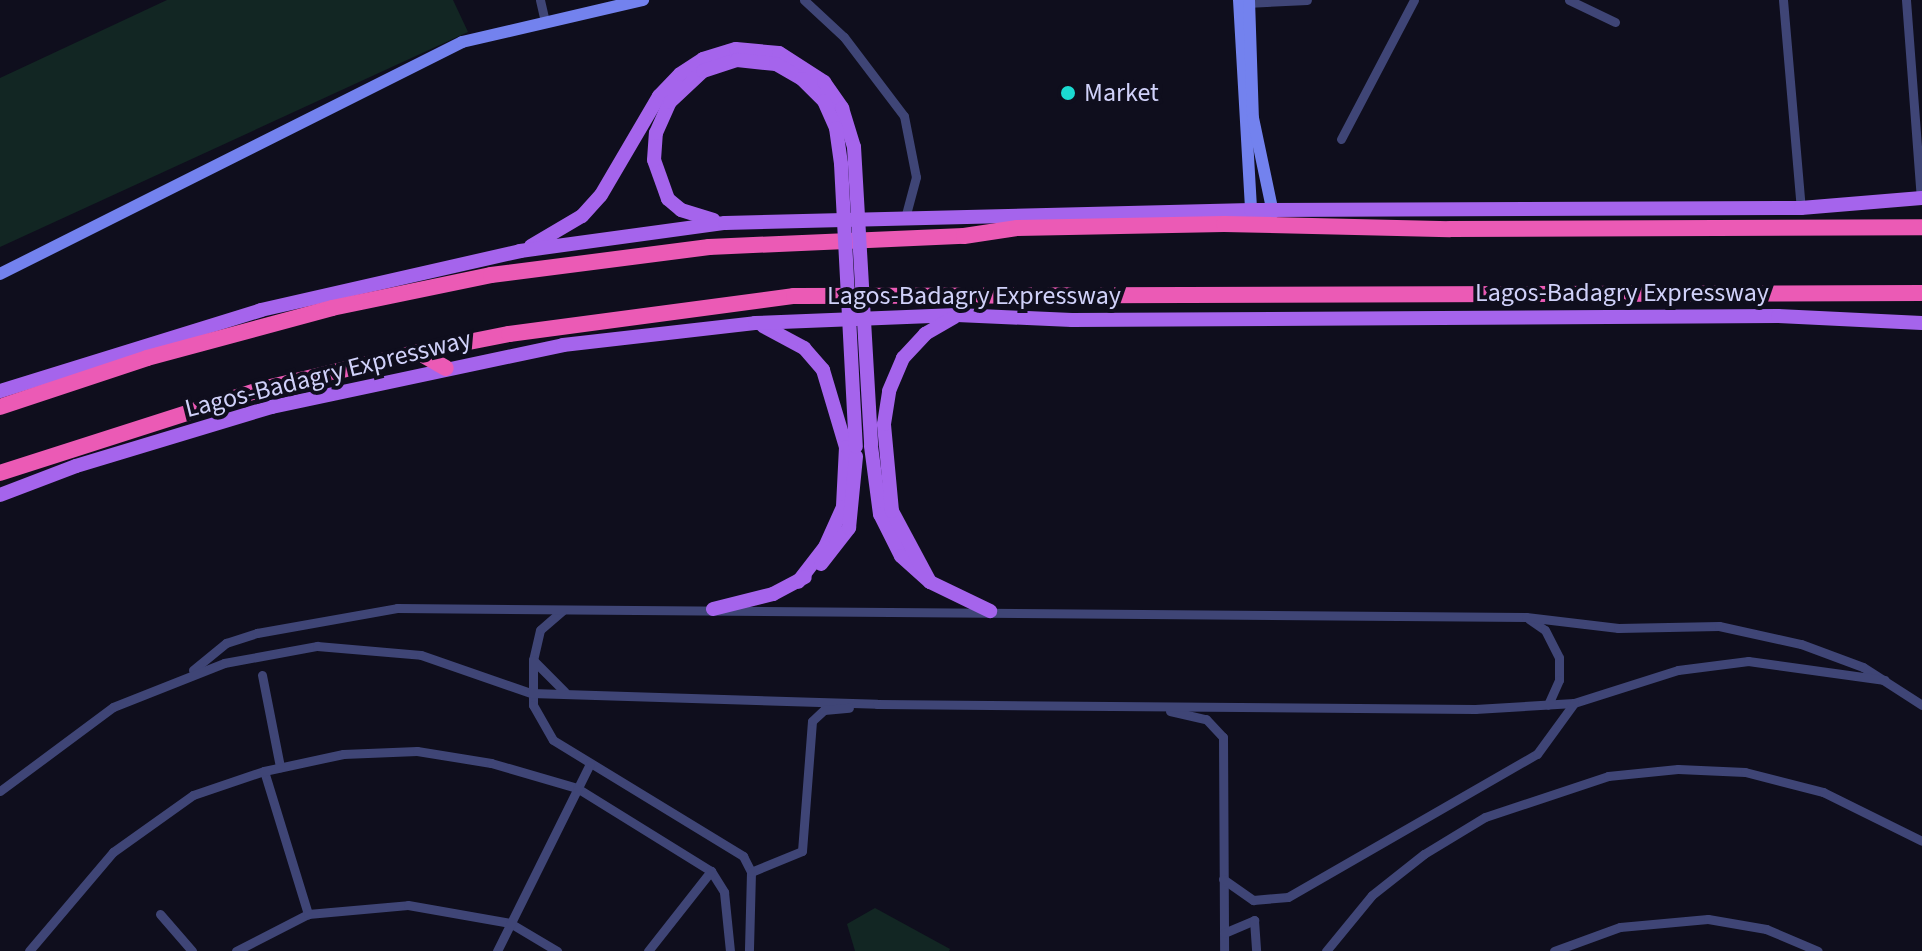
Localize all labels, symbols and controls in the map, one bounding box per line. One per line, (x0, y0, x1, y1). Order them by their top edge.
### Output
place label: Market (1084, 77, 1159, 109)
marker: Market (1059, 84, 1077, 102)
street label: Lagos-Badagry Expressway (1475, 277, 1769, 309)
street label: Lagos-Badagry Expressway (827, 280, 1121, 312)
street label: Lagos-Badagry Expressway (182, 323, 474, 425)

